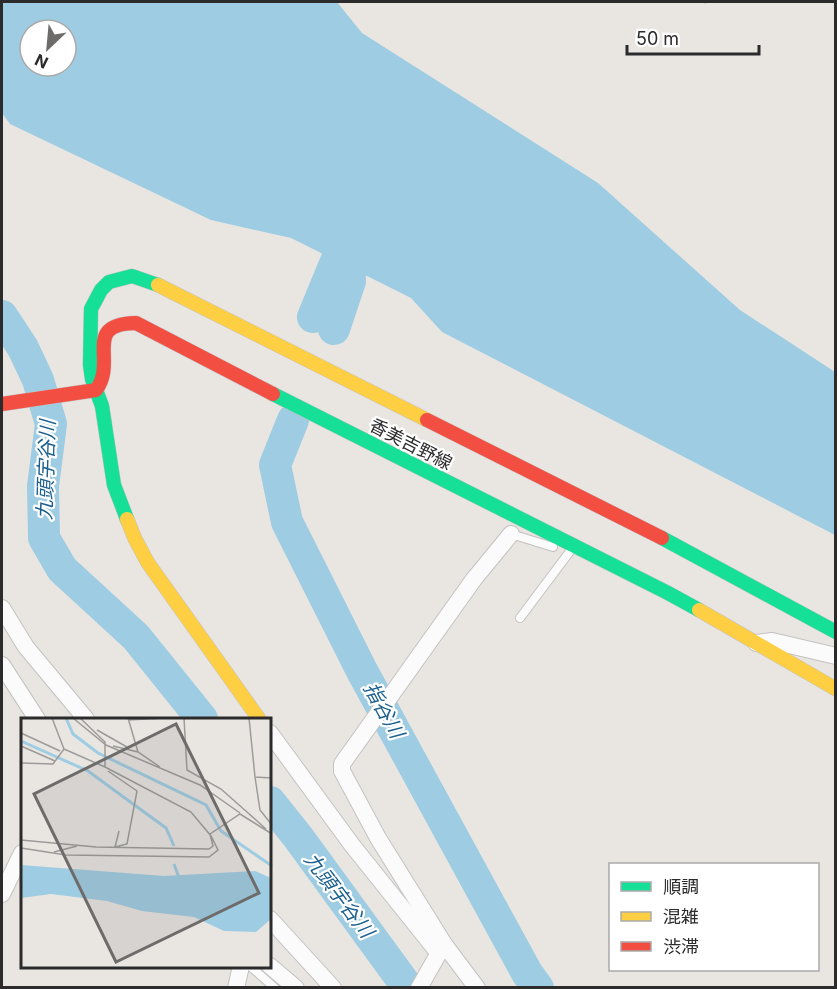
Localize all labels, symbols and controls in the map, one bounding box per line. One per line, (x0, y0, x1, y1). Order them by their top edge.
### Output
north arrow (18, 18, 78, 78)
scale bar (627, 18, 759, 56)
text: 50 m (636, 28, 679, 49)
text: N (32, 50, 51, 73)
street label: 香美吉野線 (366, 414, 456, 474)
water label: 九頭宇谷川 (32, 418, 60, 520)
water label: 指谷川 (359, 678, 410, 744)
inset map (21, 718, 272, 968)
water label: 九頭宇谷川 (299, 848, 380, 944)
legend (609, 863, 819, 971)
text: 順調 (663, 876, 699, 897)
text: 混雑 (663, 906, 699, 927)
text: 渋滞 (663, 936, 699, 957)

